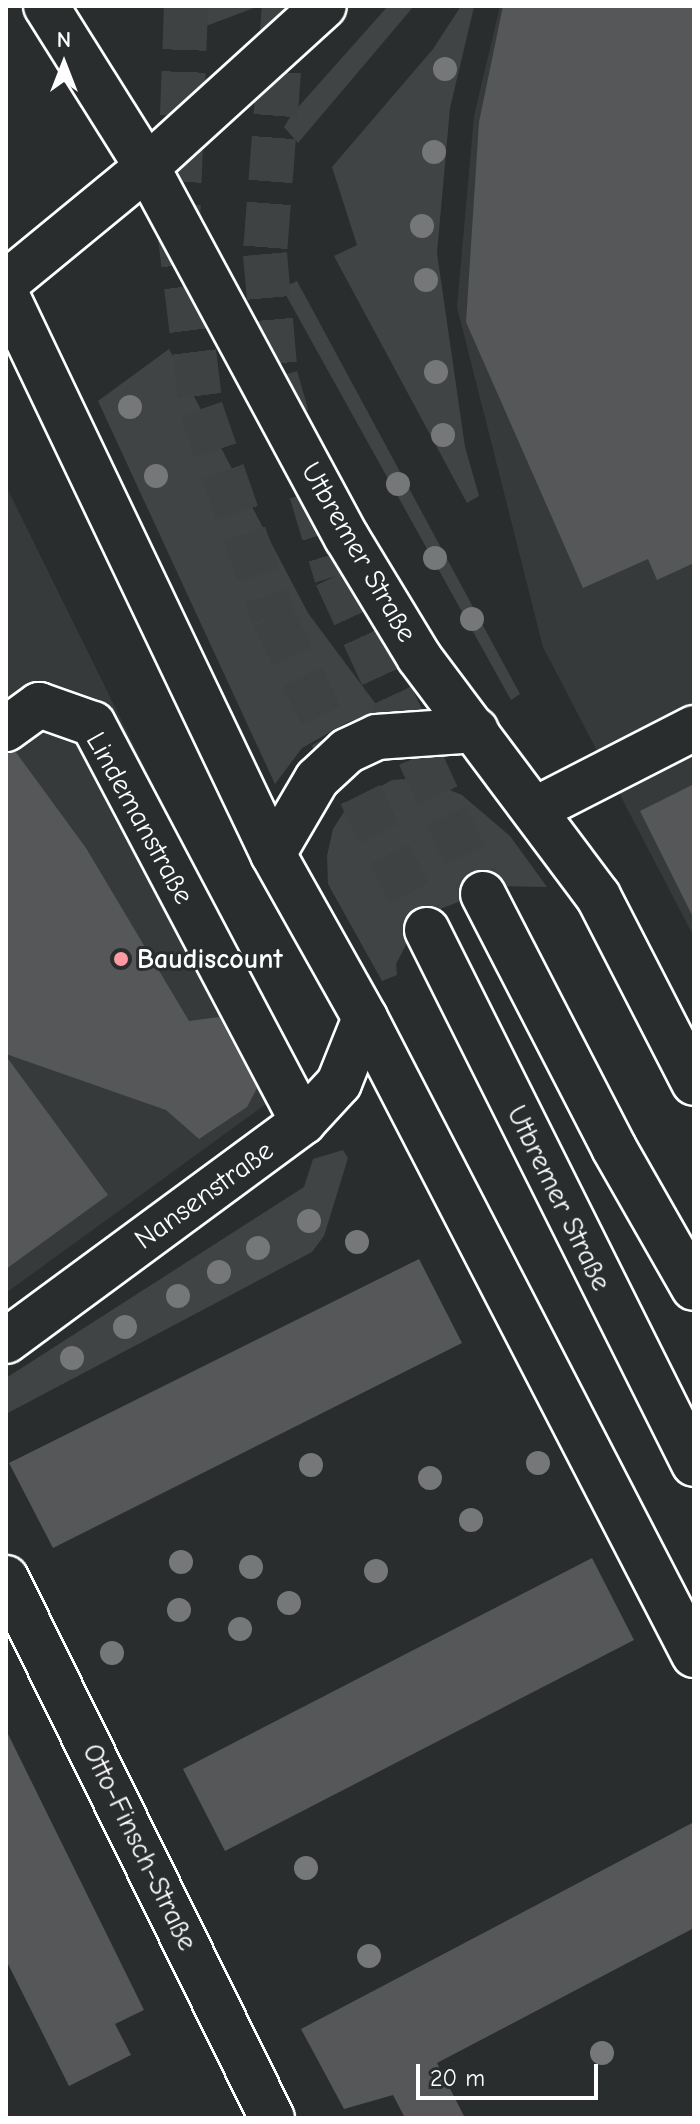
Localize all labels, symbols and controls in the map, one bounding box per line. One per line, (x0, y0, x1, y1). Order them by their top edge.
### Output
north arrow (24, 24, 104, 104)
text: N (57, 27, 71, 53)
street label: Utbremer Straße (294, 456, 424, 648)
street label: Lindemanstraße (79, 726, 201, 910)
place label: Baudiscount (137, 942, 283, 976)
marker: Baudiscount (112, 950, 130, 968)
street label: Utbremer Straße (500, 1100, 618, 1296)
street label: Nansenstraße (128, 1134, 280, 1256)
street label: Otto-Finsch-Straße (75, 1738, 205, 1956)
scale bar (420, 2048, 602, 2098)
text: 20 m (430, 2064, 485, 2092)

